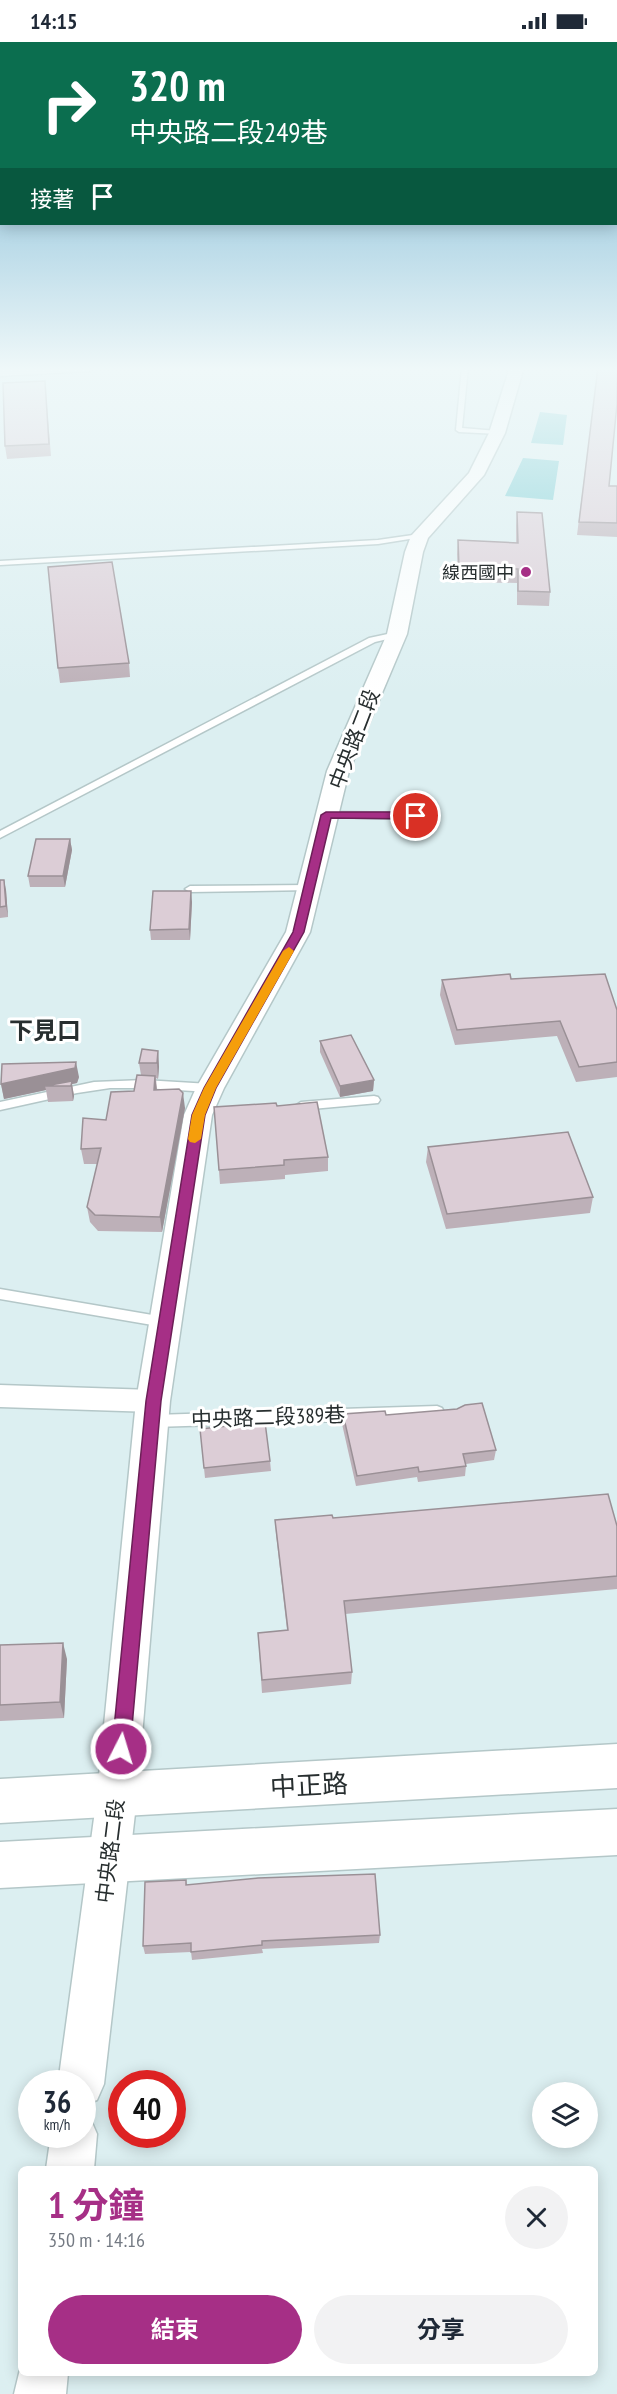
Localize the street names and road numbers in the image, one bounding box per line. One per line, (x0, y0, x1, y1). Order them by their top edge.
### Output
street label: 中央路二段 (323, 685, 385, 793)
street label: 中央路二段389巷 (190, 1401, 346, 1433)
street label: 中正路 (269, 1766, 349, 1804)
street label: 中央路二段 (90, 1797, 130, 1905)

